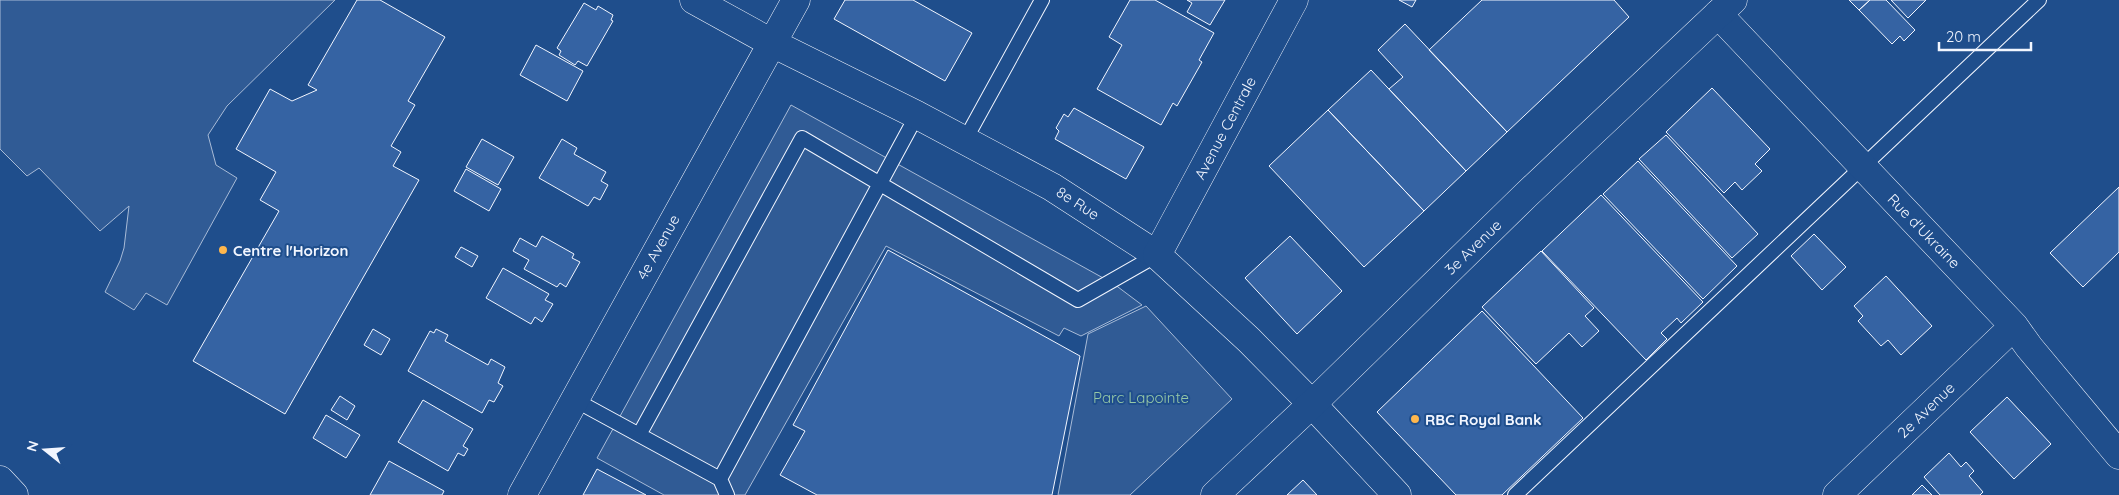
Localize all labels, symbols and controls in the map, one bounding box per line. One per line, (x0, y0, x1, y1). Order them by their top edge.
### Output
scale bar (1939, 20, 2032, 52)
text: 20 m (1946, 27, 1981, 46)
street label: Avenue Centrale (1190, 73, 1260, 183)
street label: 8e Rue (1053, 182, 1103, 224)
street label: Rue d'Ukraine (1884, 190, 1964, 272)
street label: 4e Avenue (632, 211, 684, 283)
street label: 3e Avenue (1441, 215, 1505, 279)
place label: Centre l'Horizon (233, 241, 348, 260)
marker: Centre l'Horizon (217, 244, 229, 256)
street label: 2e Avenue (1893, 378, 1959, 442)
park label: Parc Lapointe (1093, 388, 1189, 407)
place label: RBC Royal Bank (1425, 410, 1542, 429)
marker: RBC Royal Bank (1409, 413, 1421, 425)
north arrow (20, 425, 70, 475)
text: N (22, 439, 43, 454)

